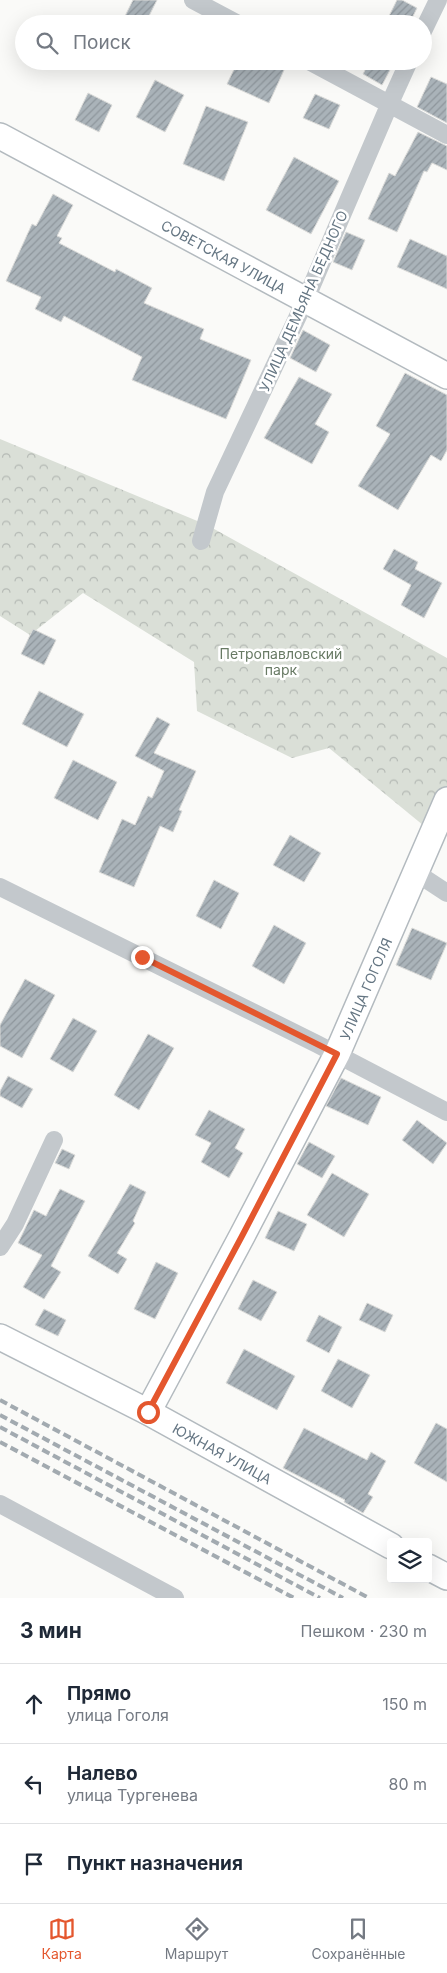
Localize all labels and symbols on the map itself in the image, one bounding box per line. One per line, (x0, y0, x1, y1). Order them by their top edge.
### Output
street label: УЛИЦА ДЕМЬЯНА БЕДНОГО (255, 208, 351, 394)
street label: СОВЕТСКАЯ УЛИЦА (159, 216, 289, 297)
park label: Петропавловский парк (220, 645, 342, 678)
street label: УЛИЦА ГОГОЛЯ (336, 935, 395, 1042)
route end (131, 946, 154, 969)
route start (137, 1401, 160, 1424)
street label: ЮЖНАЯ УЛИЦА (170, 1419, 275, 1487)

